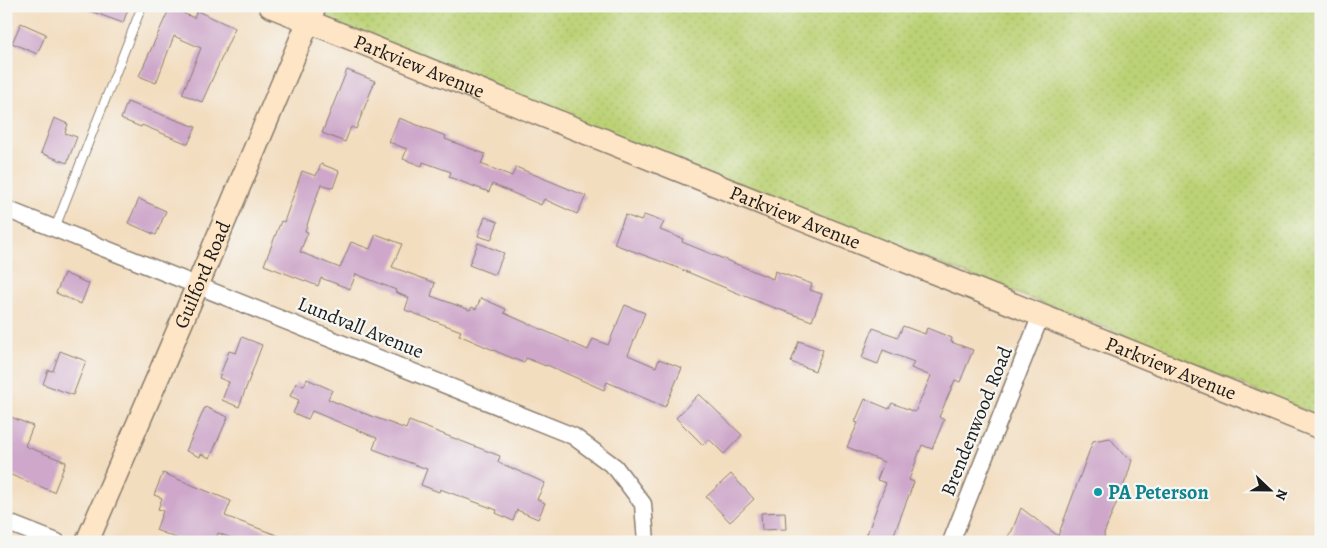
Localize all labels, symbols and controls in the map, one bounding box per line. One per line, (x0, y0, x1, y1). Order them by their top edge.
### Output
street label: Parkview Avenue (350, 28, 489, 105)
street label: Parkview Avenue (726, 179, 865, 256)
street label: Guilford Road (167, 217, 237, 333)
street label: Lundvall Avenue (294, 290, 428, 365)
street label: Parkview Avenue (1101, 330, 1240, 407)
street label: Brendenwood Road (934, 342, 1019, 500)
north arrow (1244, 466, 1294, 516)
place label: PA Peterson (1108, 479, 1209, 506)
marker: PA Peterson (1092, 486, 1104, 498)
text: N (1271, 486, 1292, 503)

